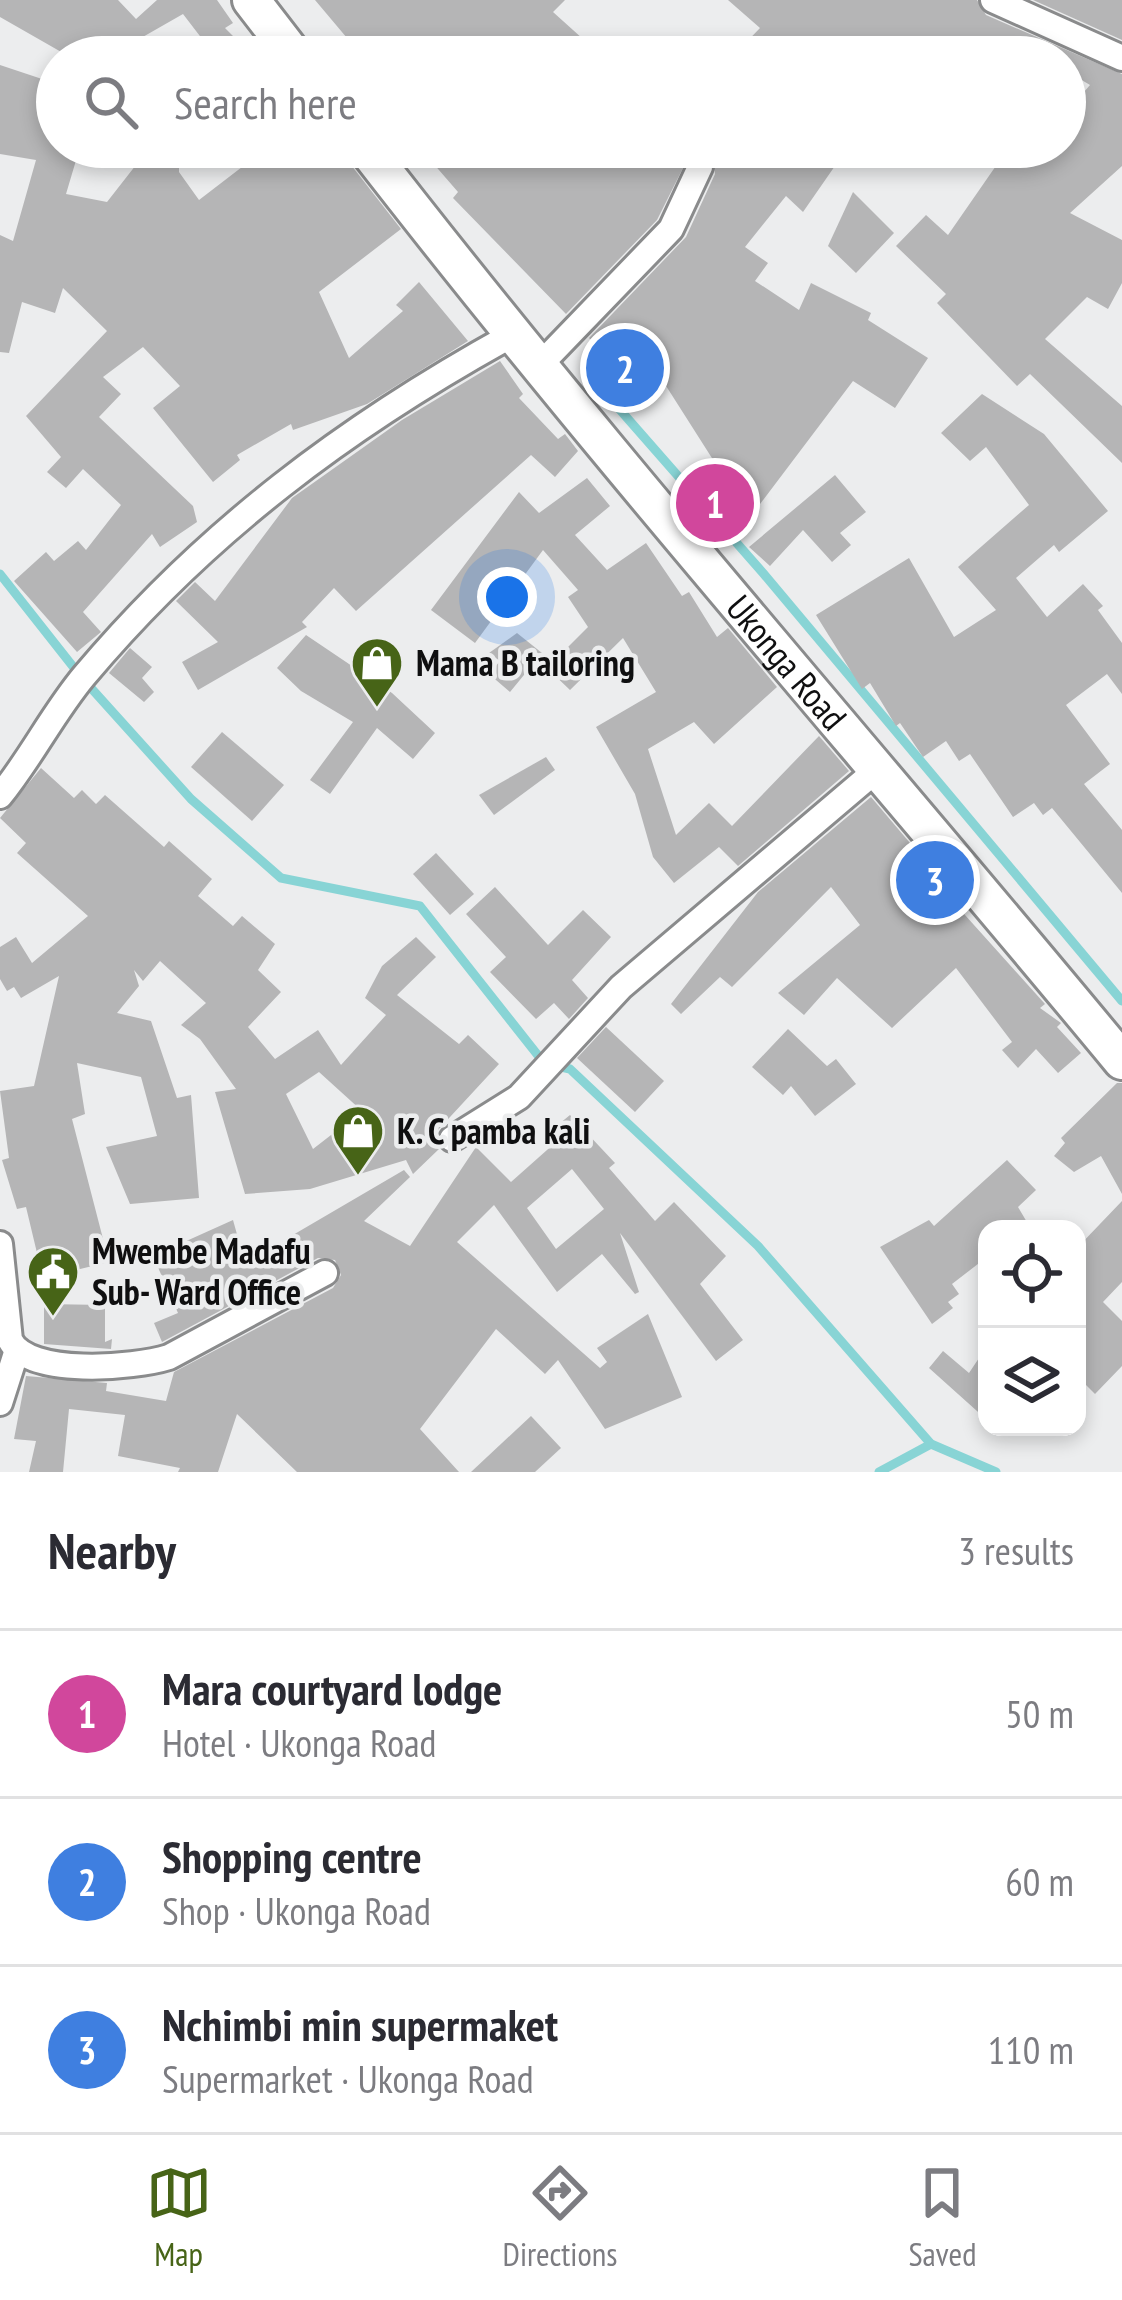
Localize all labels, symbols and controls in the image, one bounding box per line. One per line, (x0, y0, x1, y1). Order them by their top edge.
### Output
search box (36, 36, 1086, 168)
icon: search (78, 69, 144, 135)
text: Search here (174, 73, 357, 131)
pin: 2 (586, 323, 664, 413)
pin: 1 (676, 458, 754, 548)
your location (477, 567, 537, 627)
street label: Ukonga Road (717, 585, 858, 739)
shop icon: Mama B tailoring (349, 635, 405, 709)
place label: Mama B tailoring (416, 639, 635, 686)
pin: 3 (896, 835, 974, 925)
shop icon: K. C pamba kali (330, 1103, 386, 1177)
place label: K. C pamba kali (397, 1107, 590, 1154)
map controls (978, 1220, 1086, 1436)
button: locate (978, 1220, 1086, 1328)
place label: Mwembe Madafu Sub- Ward Office (92, 1227, 310, 1315)
public building icon: Mwembe Madafu Sub- Ward Office (25, 1244, 81, 1318)
button: layers (978, 1328, 1086, 1436)
text: Nearby (48, 1517, 176, 1583)
text: 3 results (958, 1525, 1074, 1576)
text: Mara courtyard lodge (162, 1659, 502, 1717)
text: 1 (78, 1688, 96, 1739)
text: 50 m (1005, 1688, 1074, 1739)
text: Hotel · Ukonga Road (162, 1717, 436, 1768)
text: Shopping centre (162, 1827, 422, 1885)
text: 2 (78, 1856, 96, 1907)
text: 60 m (1005, 1856, 1074, 1907)
text: Shop · Ukonga Road (162, 1885, 431, 1936)
text: Nchimbi min supermaket (162, 1995, 558, 2053)
text: 3 (78, 2024, 96, 2075)
text: 110 m (988, 2024, 1074, 2075)
text: Supermarket · Ukonga Road (162, 2053, 534, 2104)
tab: Map (146, 2160, 212, 2275)
tab: Directions (503, 2160, 617, 2275)
tab: Saved (908, 2160, 976, 2275)

